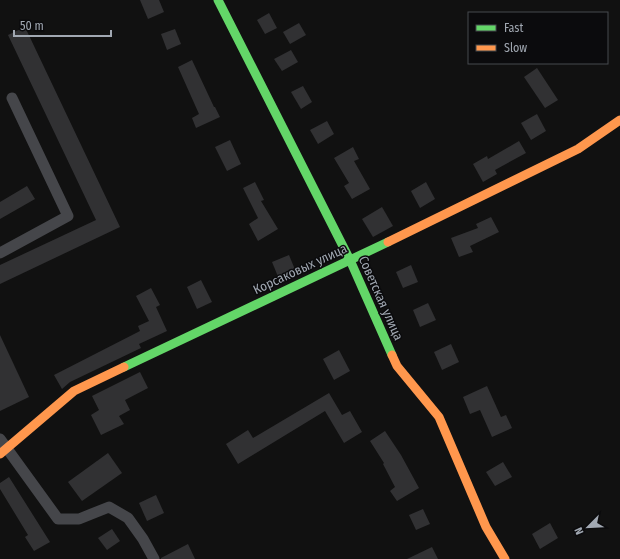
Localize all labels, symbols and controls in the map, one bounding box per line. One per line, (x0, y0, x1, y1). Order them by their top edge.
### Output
scale bar (14, 12, 111, 38)
legend (468, 12, 608, 64)
text: 50 m (20, 19, 44, 33)
text: Fast (504, 21, 523, 35)
text: Slow (504, 41, 527, 55)
street label: Корсаковых улица (251, 241, 349, 297)
street label: Советская улица (356, 254, 406, 342)
north arrow (568, 507, 608, 547)
text: N (572, 525, 587, 537)

